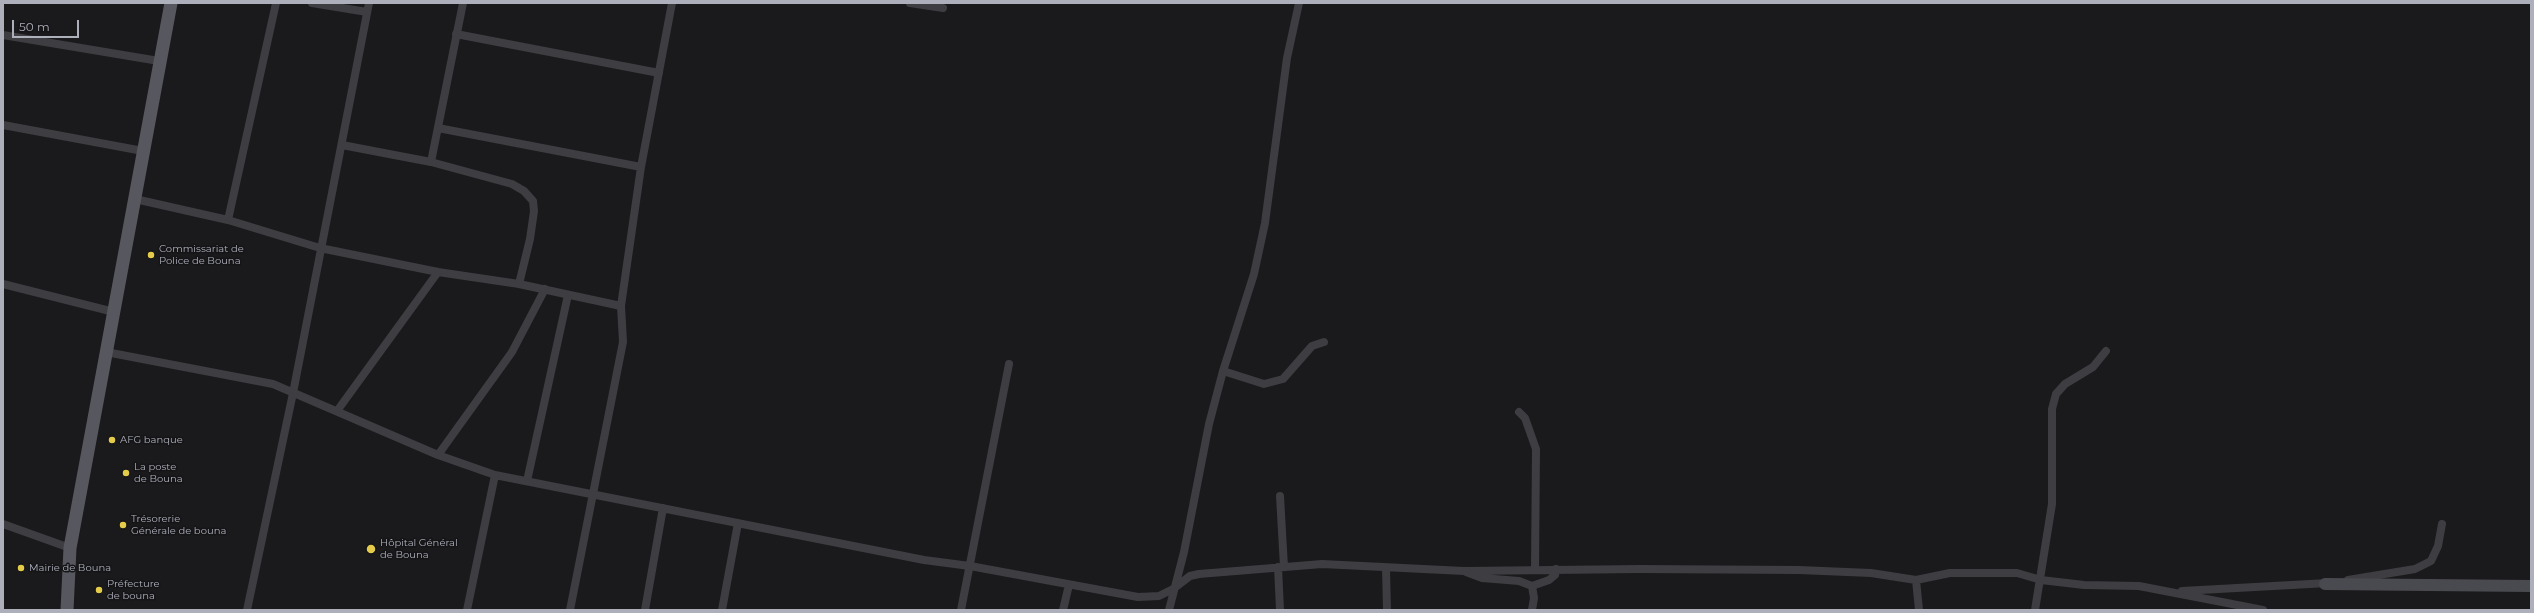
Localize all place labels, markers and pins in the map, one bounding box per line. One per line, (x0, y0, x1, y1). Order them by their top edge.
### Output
place label: Commissariat de Police de Bouna (159, 243, 244, 266)
marker: Commissariat de Police de Bouna (146, 250, 156, 260)
place label: AFG banque (120, 434, 183, 446)
marker: AFG banque (107, 435, 117, 445)
place label: La poste de Bouna (134, 461, 183, 484)
marker: La poste de Bouna (121, 468, 131, 478)
place label: Trésorerie Générale de bouna (131, 513, 226, 536)
marker: Trésorerie Générale de bouna (118, 520, 128, 530)
place label: Hôpital Général de Bouna (380, 537, 458, 560)
marker: Hôpital Général de Bouna (365, 543, 377, 555)
place label: Mairie de Bouna (29, 562, 111, 574)
marker: Mairie de Bouna (16, 563, 26, 573)
place label: Préfecture de bouna (107, 578, 160, 602)
marker: Préfecture de bouna (94, 585, 104, 595)

